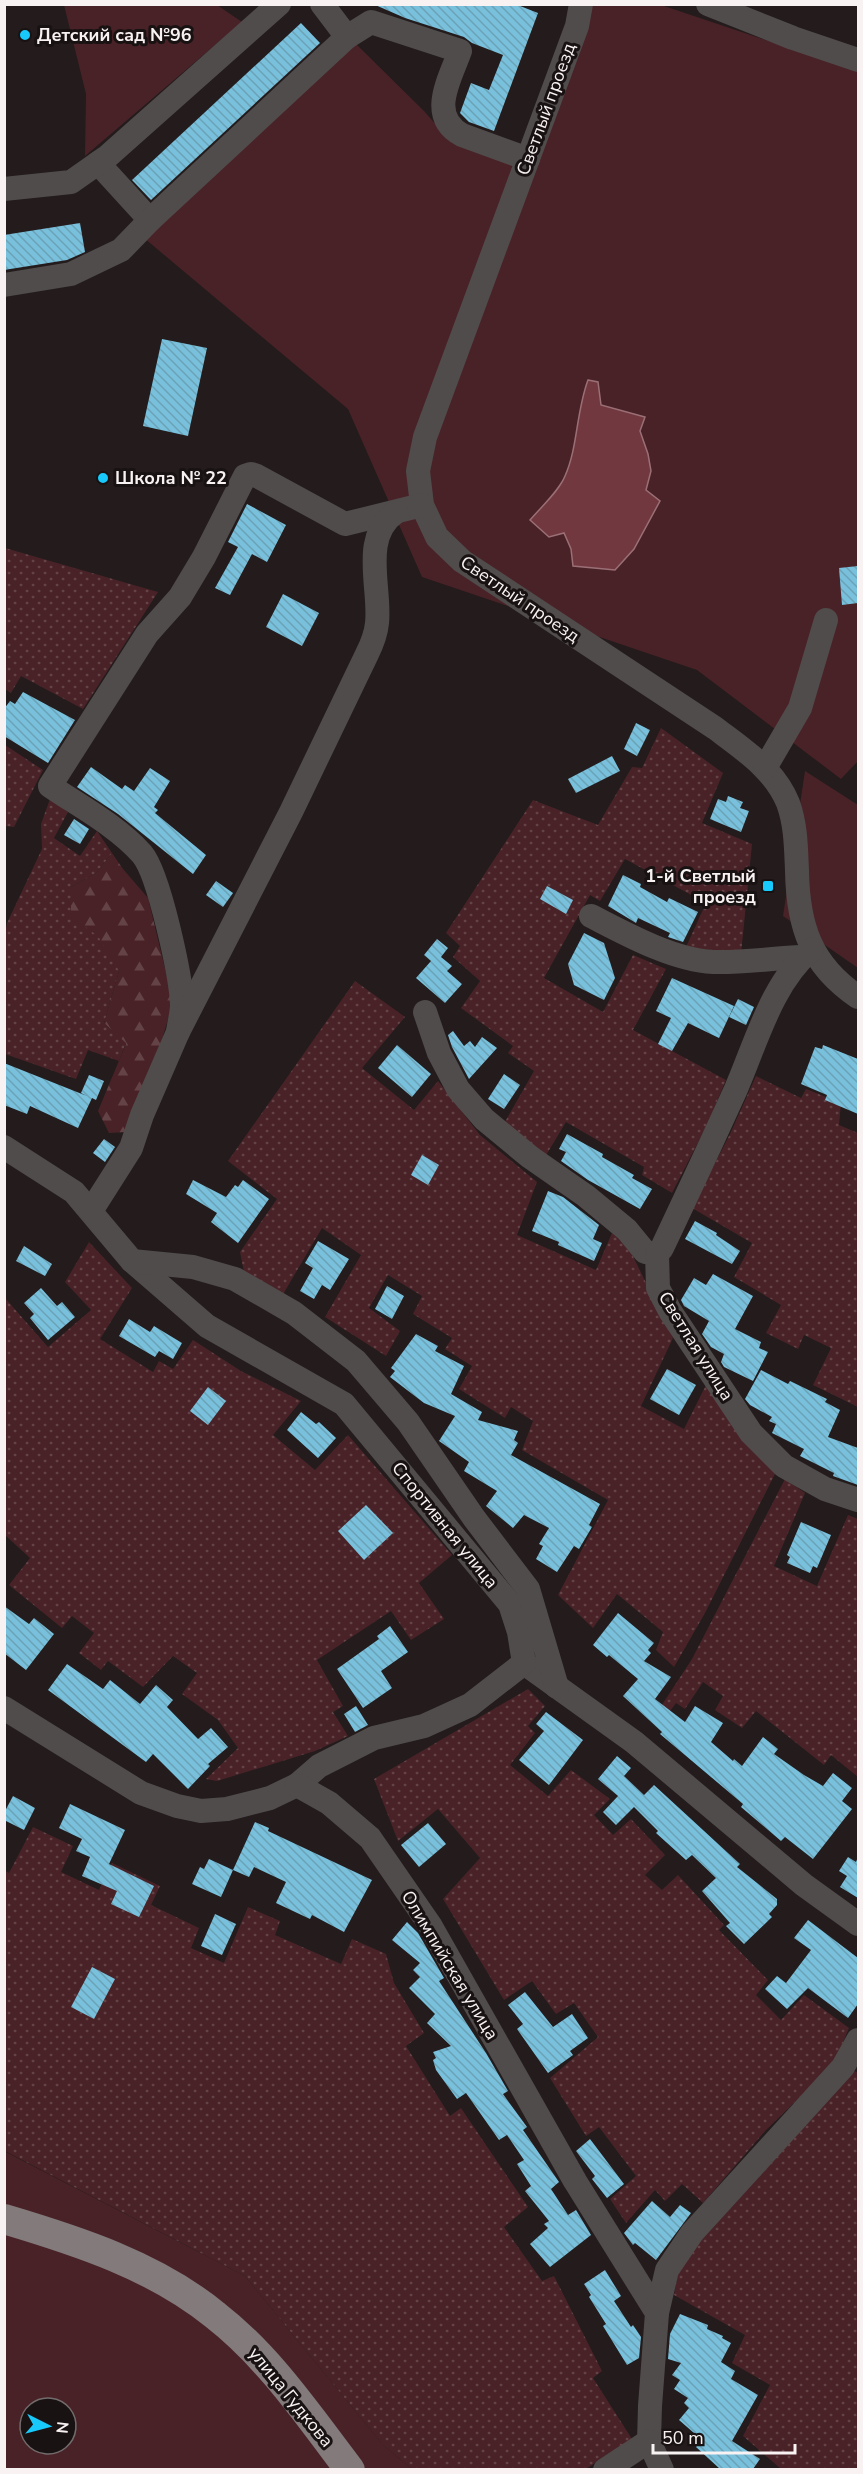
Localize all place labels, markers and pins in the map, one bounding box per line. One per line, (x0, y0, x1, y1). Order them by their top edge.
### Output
place label: Детский сад №96 (37, 23, 192, 47)
marker: Детский сад №96 (18, 28, 32, 42)
place label: Школа № 22 (115, 466, 227, 490)
marker: Школа № 22 (96, 471, 110, 485)
place label: 1-й Светлый проезд (645, 864, 756, 909)
marker: 1-й Светлый проезд (761, 879, 775, 893)

